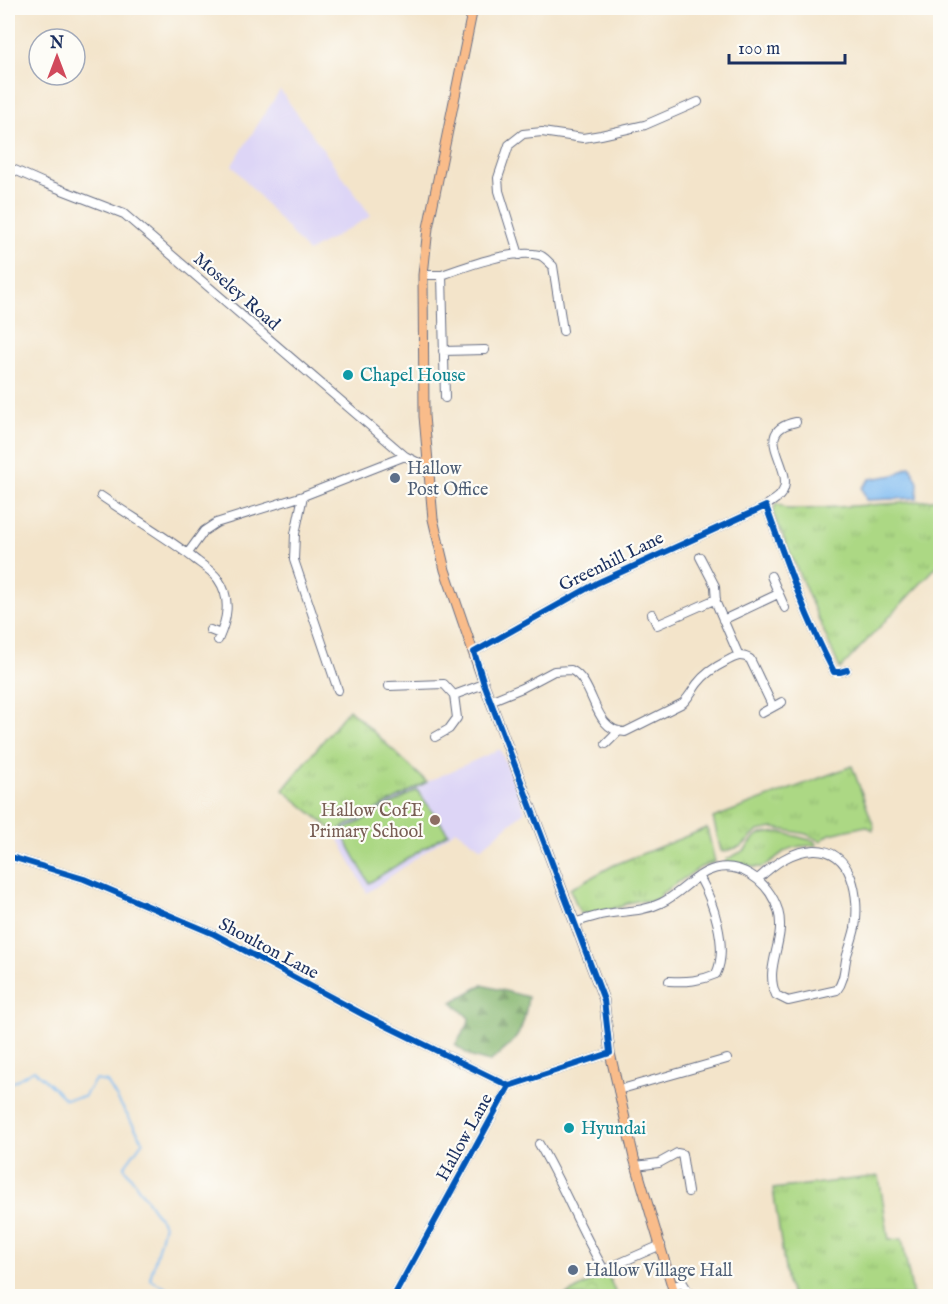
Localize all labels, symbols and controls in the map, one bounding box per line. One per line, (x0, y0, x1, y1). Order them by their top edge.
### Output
north arrow (27, 27, 87, 87)
scale bar (729, 27, 844, 65)
text: N (49, 34, 64, 54)
text: 100 m (738, 38, 780, 61)
street label: Moseley Road (188, 248, 284, 336)
place label: Chapel House (360, 365, 466, 388)
marker: Chapel House (341, 368, 355, 382)
place label: Hallow Post Office (407, 458, 488, 502)
marker: Hallow Post Office (388, 471, 402, 485)
street label: Greenhill Lane (556, 527, 668, 598)
place label: Hallow CofE Primary School (309, 800, 423, 844)
marker: Hallow CofE Primary School (428, 813, 442, 827)
street label: Shoulton Lane (214, 913, 322, 985)
street label: Hallow Lane (432, 1090, 499, 1186)
place label: Hyundai (581, 1118, 646, 1141)
marker: Hyundai (562, 1121, 576, 1135)
place label: Hallow Village Hall (585, 1260, 733, 1283)
marker: Hallow Village Hall (566, 1263, 580, 1277)

